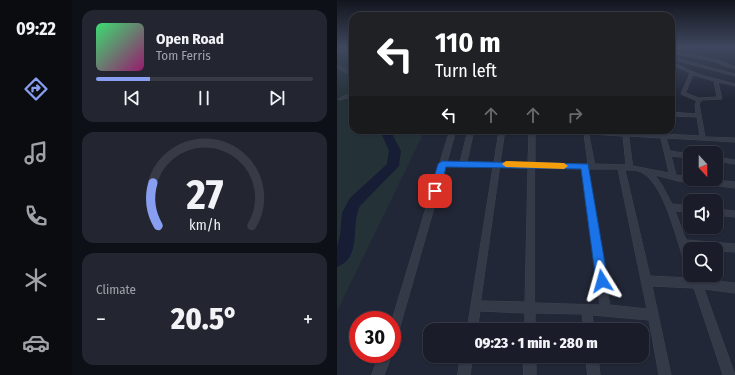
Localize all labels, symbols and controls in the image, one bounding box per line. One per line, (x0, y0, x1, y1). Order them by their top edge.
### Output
text: 09:22 (16, 18, 56, 40)
text: 110 m (435, 26, 501, 59)
icon: left (369, 28, 421, 80)
text: Open Road (156, 30, 224, 48)
text: Tom Ferris (156, 48, 211, 63)
text: Turn left (435, 60, 497, 82)
icon: directions (22, 75, 50, 103)
icon: previous (121, 87, 143, 109)
icon: pause (193, 87, 215, 109)
icon: next (266, 87, 288, 109)
icon: left (438, 104, 460, 126)
icon: ahead (480, 104, 502, 126)
icon: ahead (522, 104, 544, 126)
icon: right (564, 104, 586, 126)
icon: music (22, 139, 50, 167)
north arrow (683, 146, 723, 186)
map controls (683, 146, 723, 282)
text: 27 (185, 169, 223, 219)
pin (418, 174, 452, 208)
icon: arrive (424, 180, 446, 202)
button: sound (683, 194, 723, 234)
icon: phone (22, 202, 50, 230)
text: km/h (189, 216, 220, 233)
button: search (683, 242, 723, 282)
position arrow (581, 260, 623, 302)
icon: climate (22, 266, 50, 294)
text: Climate (96, 282, 136, 297)
text: 20.5° (171, 301, 238, 337)
text: − (96, 306, 106, 333)
text: + (303, 306, 313, 333)
speed limit sign: 30 (349, 311, 401, 363)
icon: car (22, 329, 50, 357)
text: 09:23 · 1 min · 280 m (474, 334, 598, 352)

